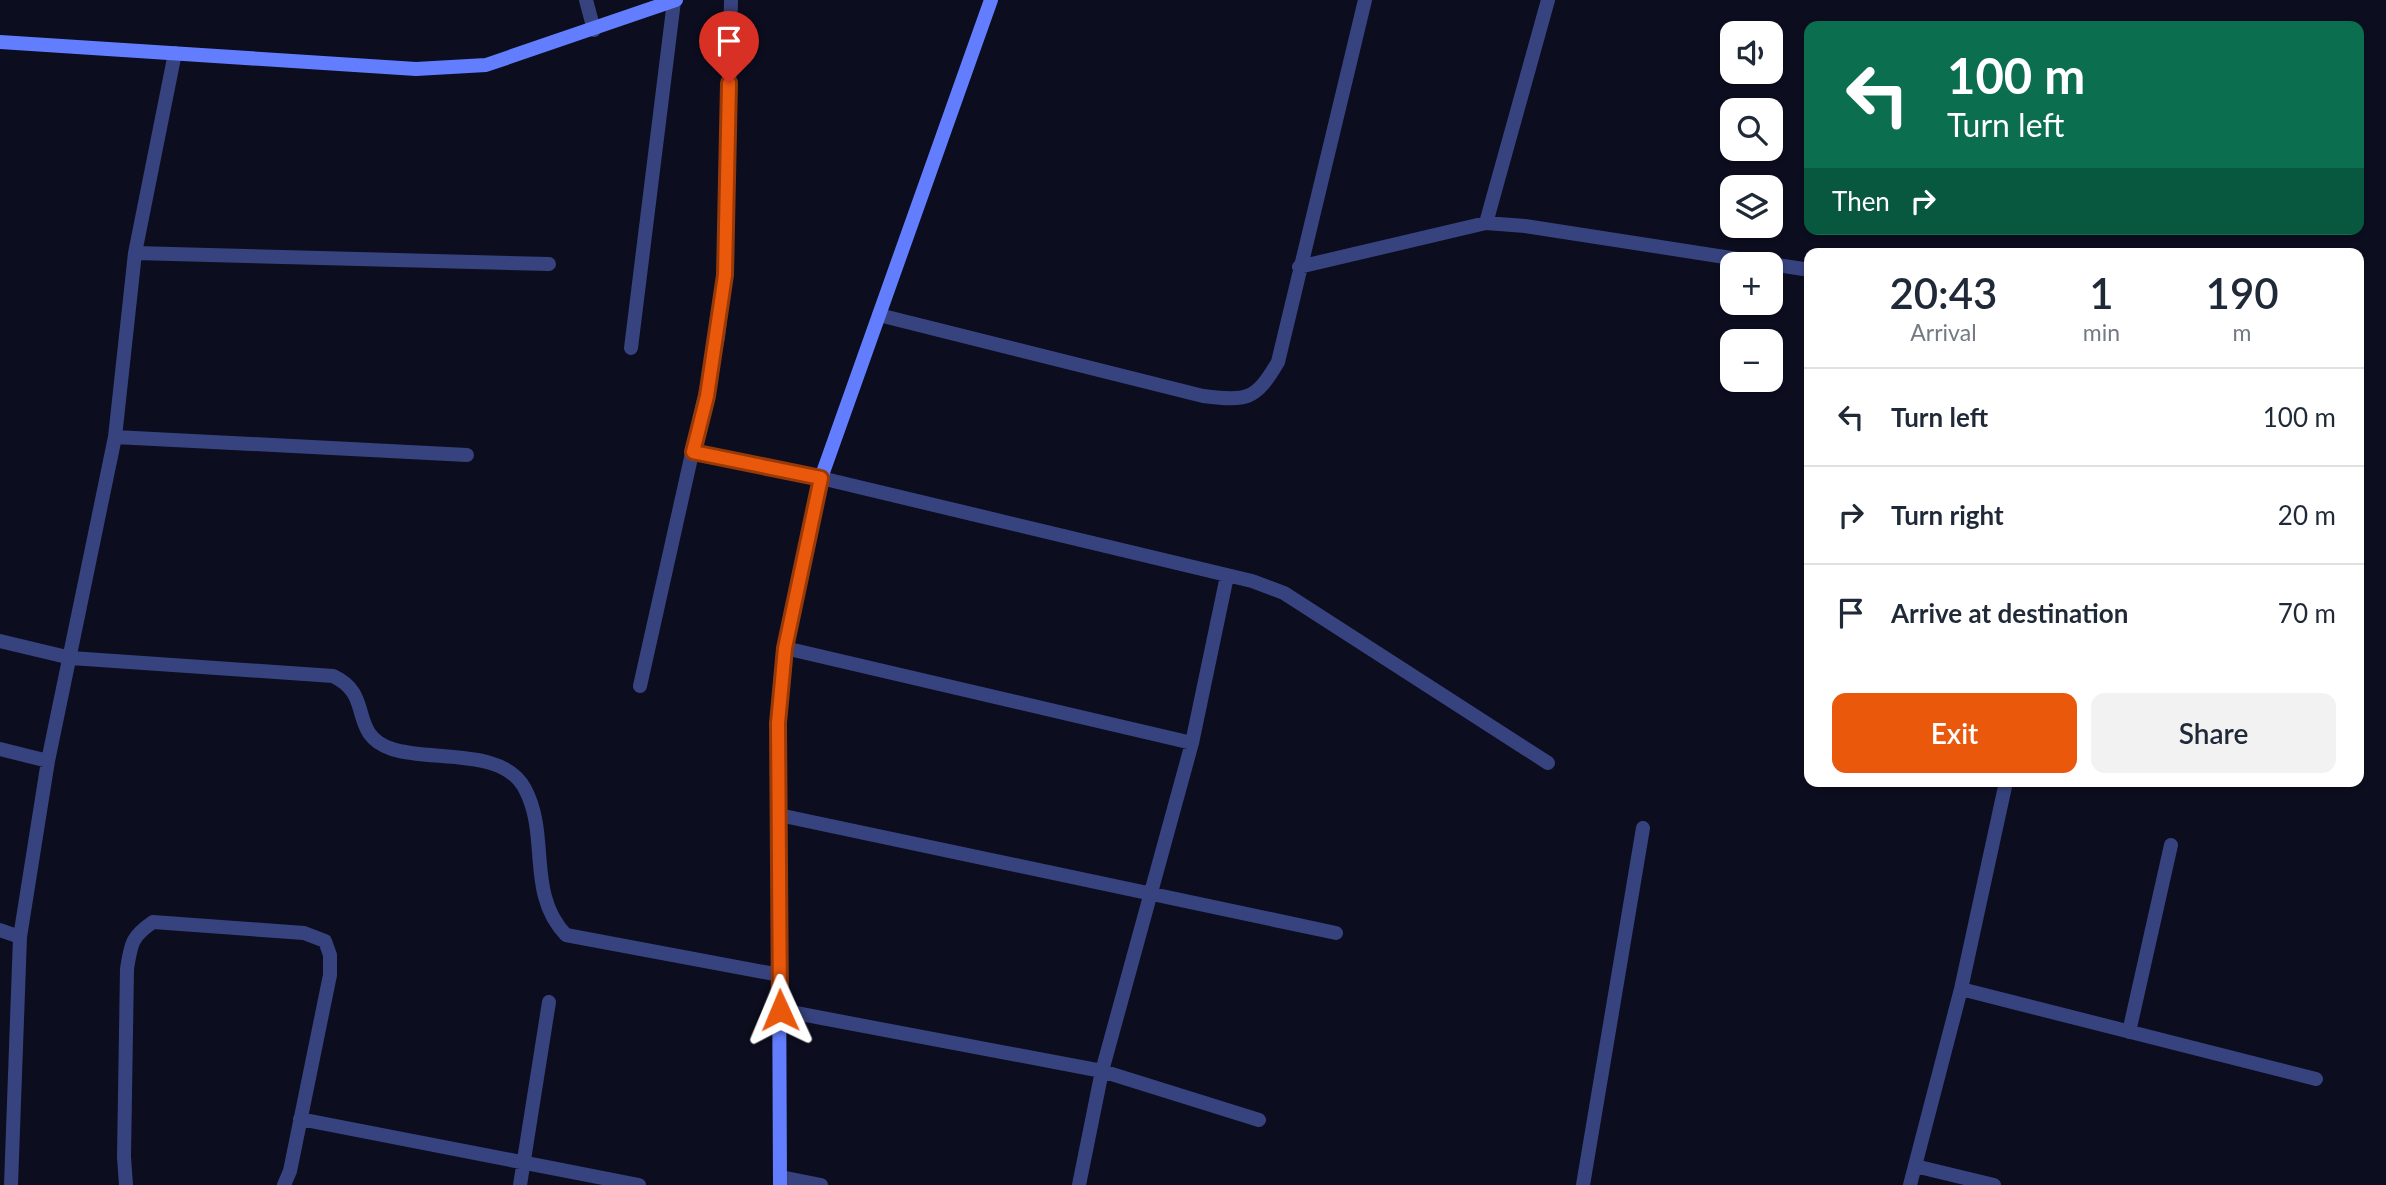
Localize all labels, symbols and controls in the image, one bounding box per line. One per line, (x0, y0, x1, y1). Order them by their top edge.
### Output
pin (699, 11, 759, 83)
map controls (1720, 21, 1783, 392)
button: sound (1720, 21, 1783, 84)
icon: arrive (710, 22, 748, 60)
text: 100 m (1947, 46, 2085, 104)
icon: left (1832, 49, 1923, 140)
button: search (1720, 98, 1783, 161)
text: Turn left (1947, 105, 2064, 144)
button: layers (1720, 175, 1783, 238)
icon: right (1904, 182, 1942, 220)
text: Then (1832, 185, 1890, 217)
button: + (1720, 252, 1783, 315)
text: 20:43 (1889, 268, 1997, 318)
text: 1 (2089, 268, 2114, 318)
text: 190 (2206, 268, 2279, 318)
text: Arrival (1910, 318, 1977, 346)
text: min (2083, 318, 2120, 346)
text: m (2233, 318, 2252, 346)
button: − (1720, 329, 1783, 392)
icon: left (1832, 398, 1870, 436)
text: Turn left (1891, 401, 1988, 433)
text: 100 m (2263, 401, 2336, 433)
icon: right (1832, 496, 1870, 534)
text: Turn right (1891, 499, 2004, 531)
text: 20 m (2278, 499, 2336, 531)
icon: arrive (1832, 594, 1870, 632)
text: Arrive at destination (1891, 597, 2128, 629)
text: 70 m (2278, 597, 2336, 629)
button: Exit (1832, 693, 2077, 773)
button: Share (2091, 693, 2336, 773)
position arrow (743, 973, 817, 1047)

